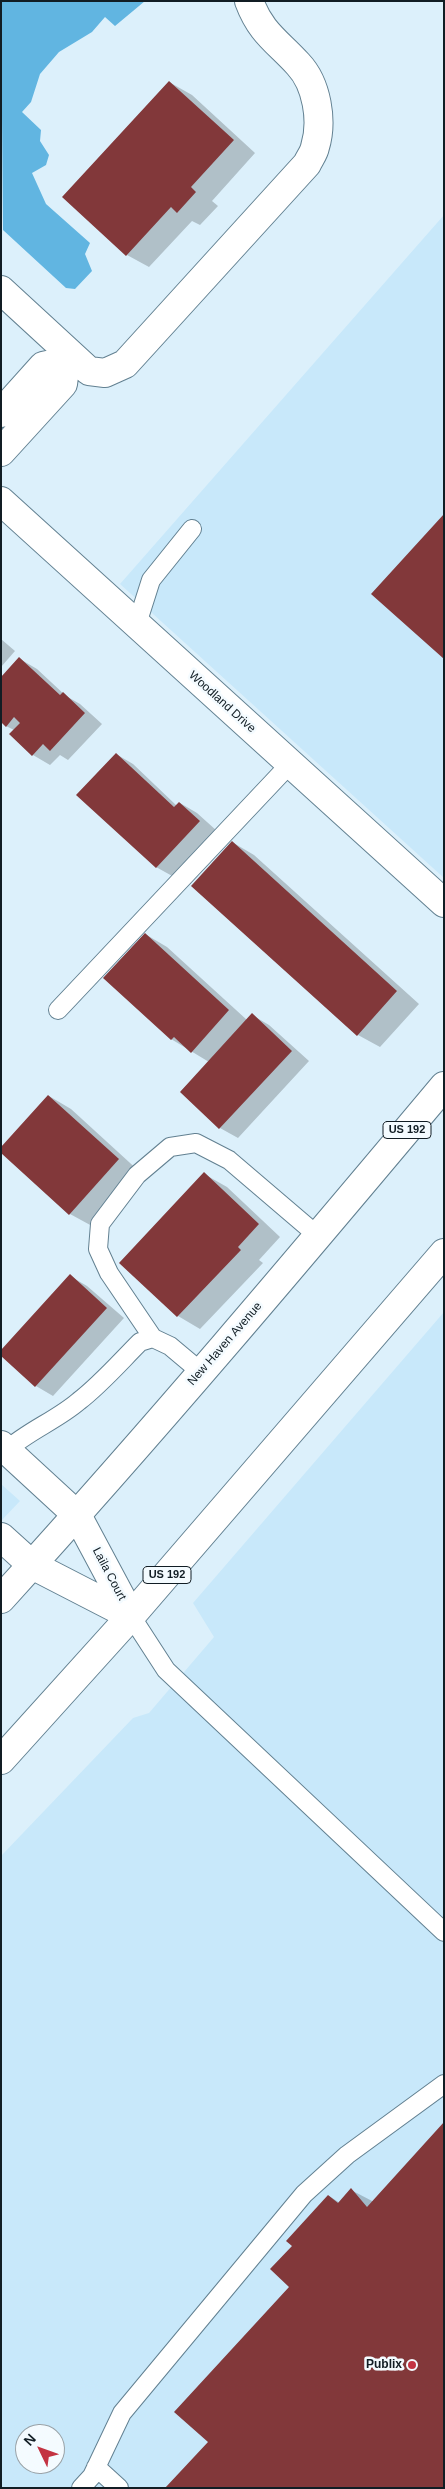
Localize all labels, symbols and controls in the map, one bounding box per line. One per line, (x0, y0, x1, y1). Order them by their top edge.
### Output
street label: Woodland Drive (186, 668, 258, 736)
road number: US 192 (383, 1122, 431, 1138)
street label: New Haven Avenue (185, 1299, 265, 1389)
street label: Laila Court (89, 1545, 129, 1603)
road number: US 192 (143, 1566, 191, 1584)
place label: Publix (366, 2358, 402, 2372)
marker: Publix (406, 2359, 418, 2371)
north arrow (15, 2424, 65, 2474)
text: N (20, 2431, 39, 2449)

